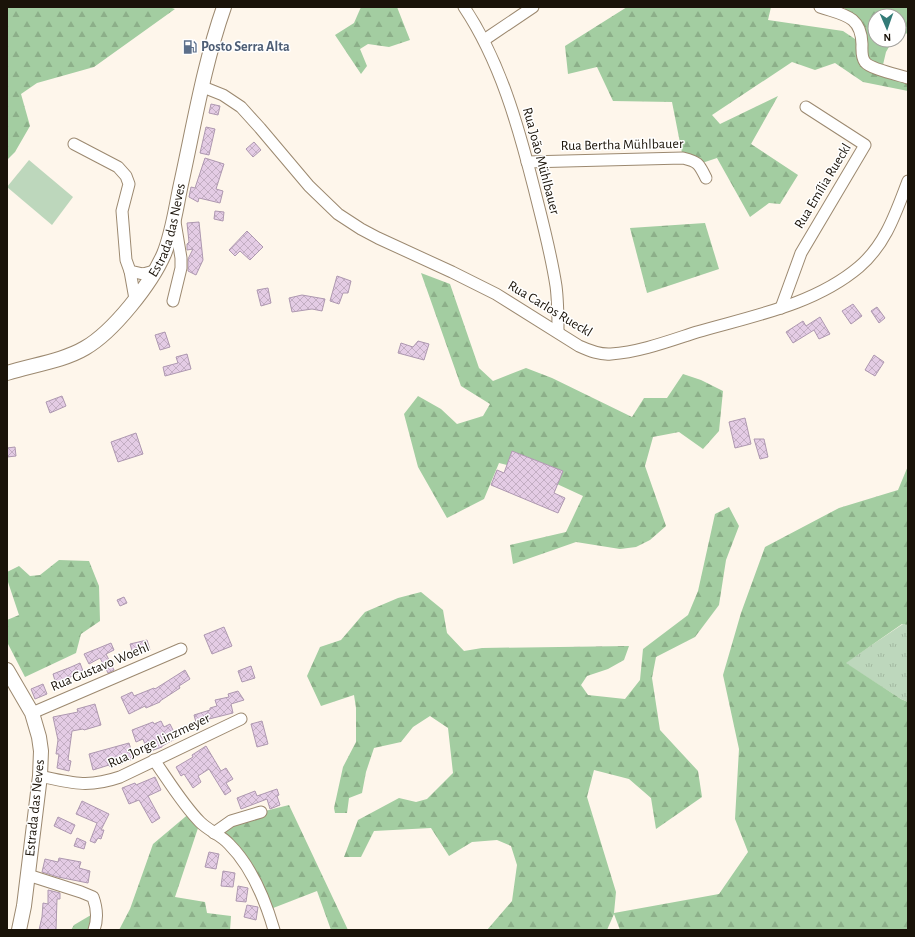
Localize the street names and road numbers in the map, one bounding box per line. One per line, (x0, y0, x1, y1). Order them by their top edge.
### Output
street label: Rua João Mühlbauer (520, 106, 562, 217)
street label: Rua Bertha Mühlbauer (561, 137, 684, 153)
street label: Rua Emília Rueckl (792, 141, 854, 231)
street label: Estrada das Neves (146, 182, 188, 280)
street label: Rua Carlos Rueckl (505, 278, 595, 340)
street label: Rua Gustavo Woehl (49, 640, 151, 694)
street label: Rua Jorge Linzmeyer (106, 711, 213, 771)
street label: Estrada das Neves (23, 759, 47, 857)

